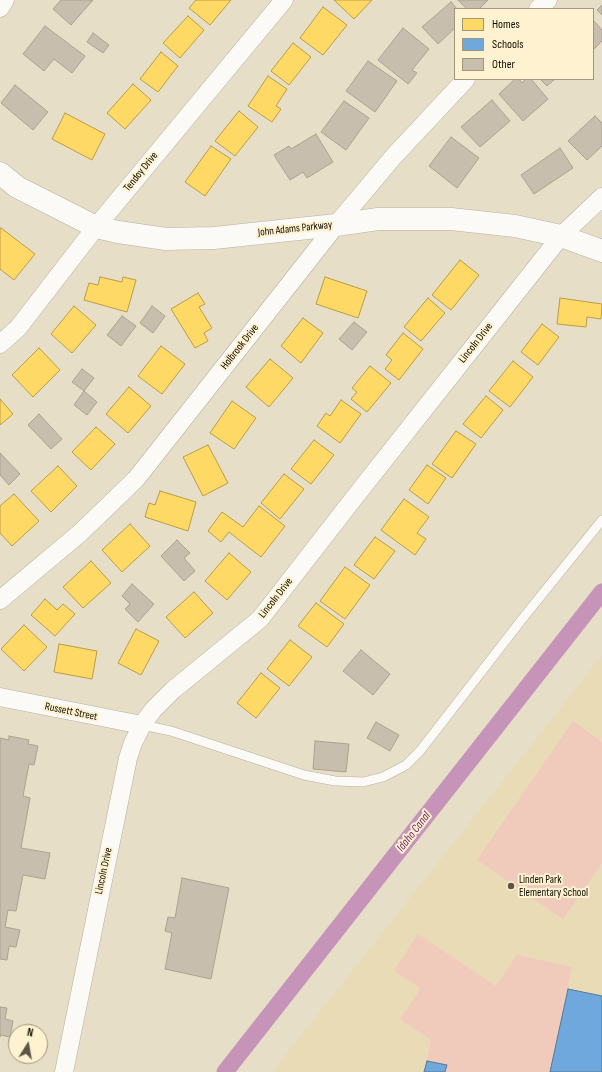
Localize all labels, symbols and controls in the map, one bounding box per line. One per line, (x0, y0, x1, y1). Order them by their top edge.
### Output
legend (454, 8, 594, 80)
text: Homes (492, 17, 520, 32)
text: Schools (492, 37, 524, 52)
text: Other (492, 57, 515, 72)
street label: Tendoy Drive (121, 150, 161, 194)
street label: John Adams Parkway (257, 219, 333, 239)
street label: Lincoln Drive (456, 320, 496, 366)
street label: Holbrook Drive (218, 322, 262, 372)
street label: Lincoln Drive (256, 575, 296, 621)
street label: Russett Street (43, 700, 99, 724)
water label: Idaho Canal (394, 809, 434, 855)
street label: Lincoln Drive (93, 846, 115, 896)
place label: Linden Park Elementary School (519, 873, 588, 899)
marker: Linden Park Elementary School (506, 881, 516, 891)
north arrow (8, 1024, 48, 1064)
text: N (26, 1026, 34, 1040)

